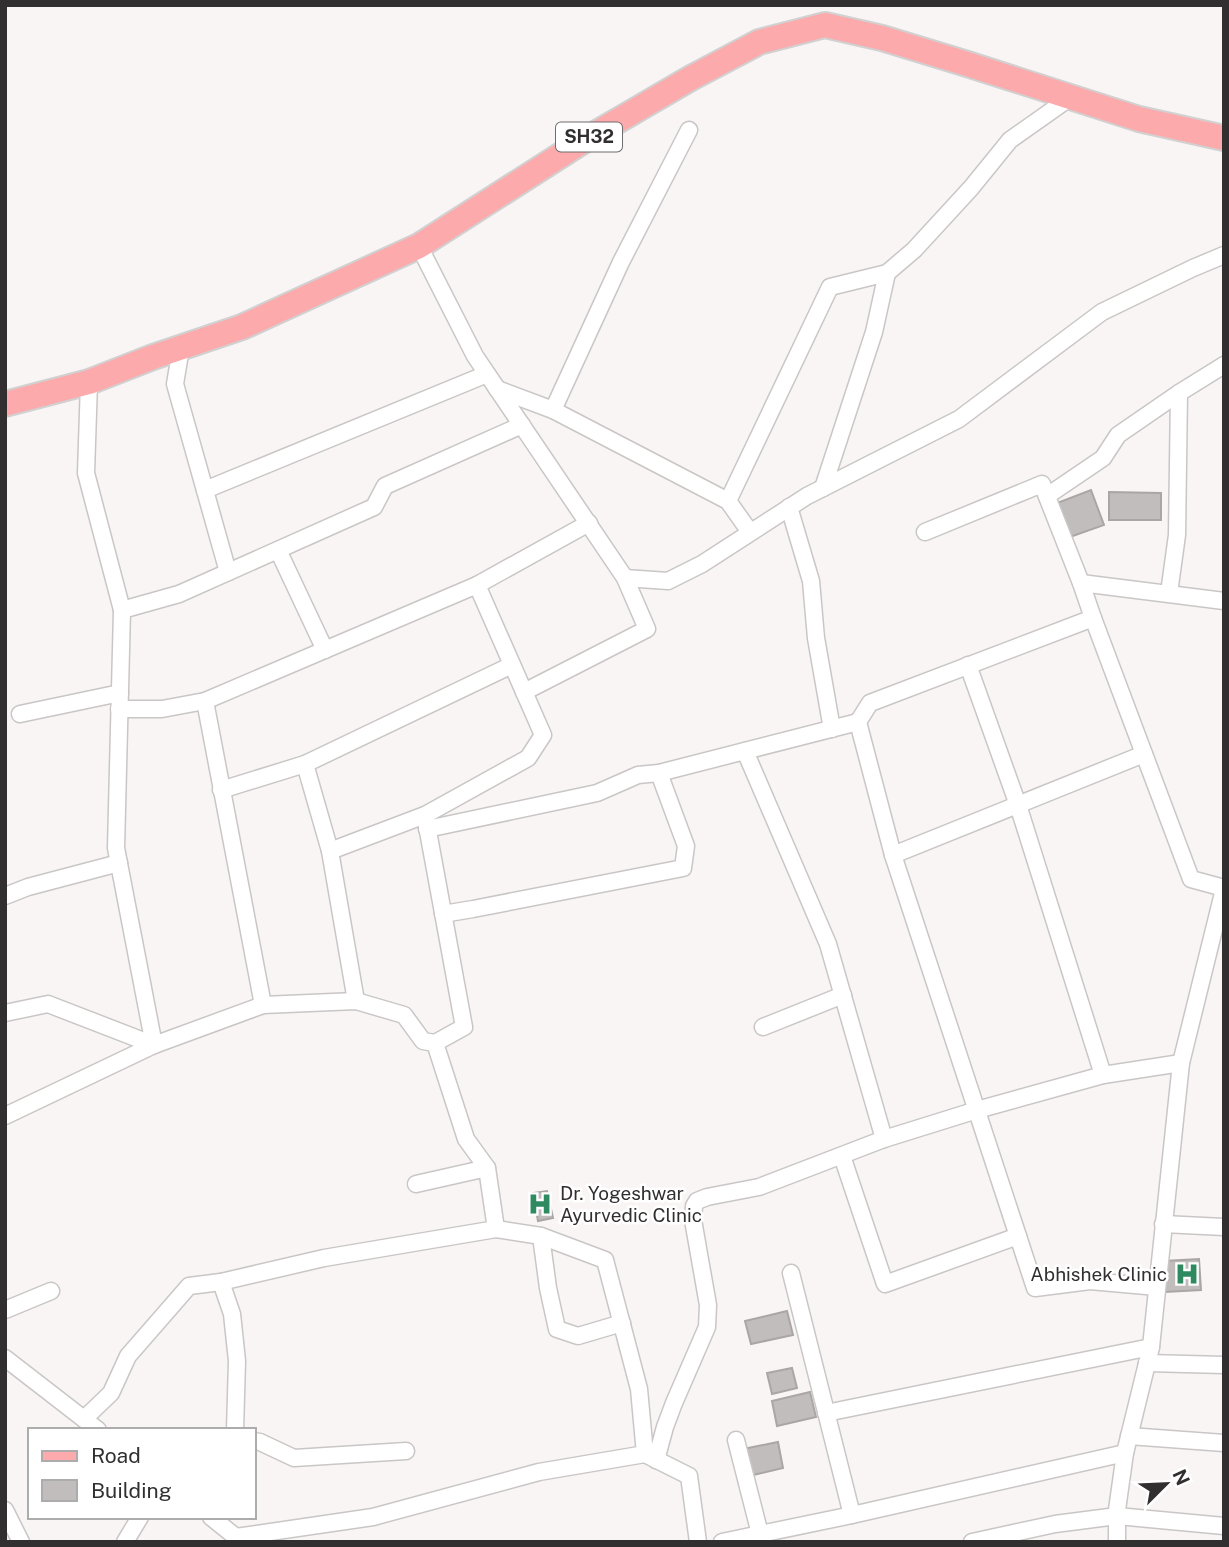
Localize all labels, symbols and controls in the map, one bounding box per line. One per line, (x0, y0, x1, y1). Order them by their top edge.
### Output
road number: SH32 (556, 122, 622, 152)
place label: Dr. Yogeshwar Ayurvedic Clinic (560, 1182, 702, 1226)
hospital icon: Dr. Yogeshwar Ayurvedic Clinic (526, 1190, 554, 1218)
hospital icon: Abhishek Clinic (1173, 1260, 1201, 1288)
place label: Abhishek Clinic (1030, 1263, 1167, 1285)
legend (28, 1428, 256, 1519)
text: Road (91, 1443, 141, 1468)
north arrow (1131, 1449, 1201, 1519)
text: N (1168, 1466, 1195, 1488)
text: Building (91, 1478, 172, 1503)

